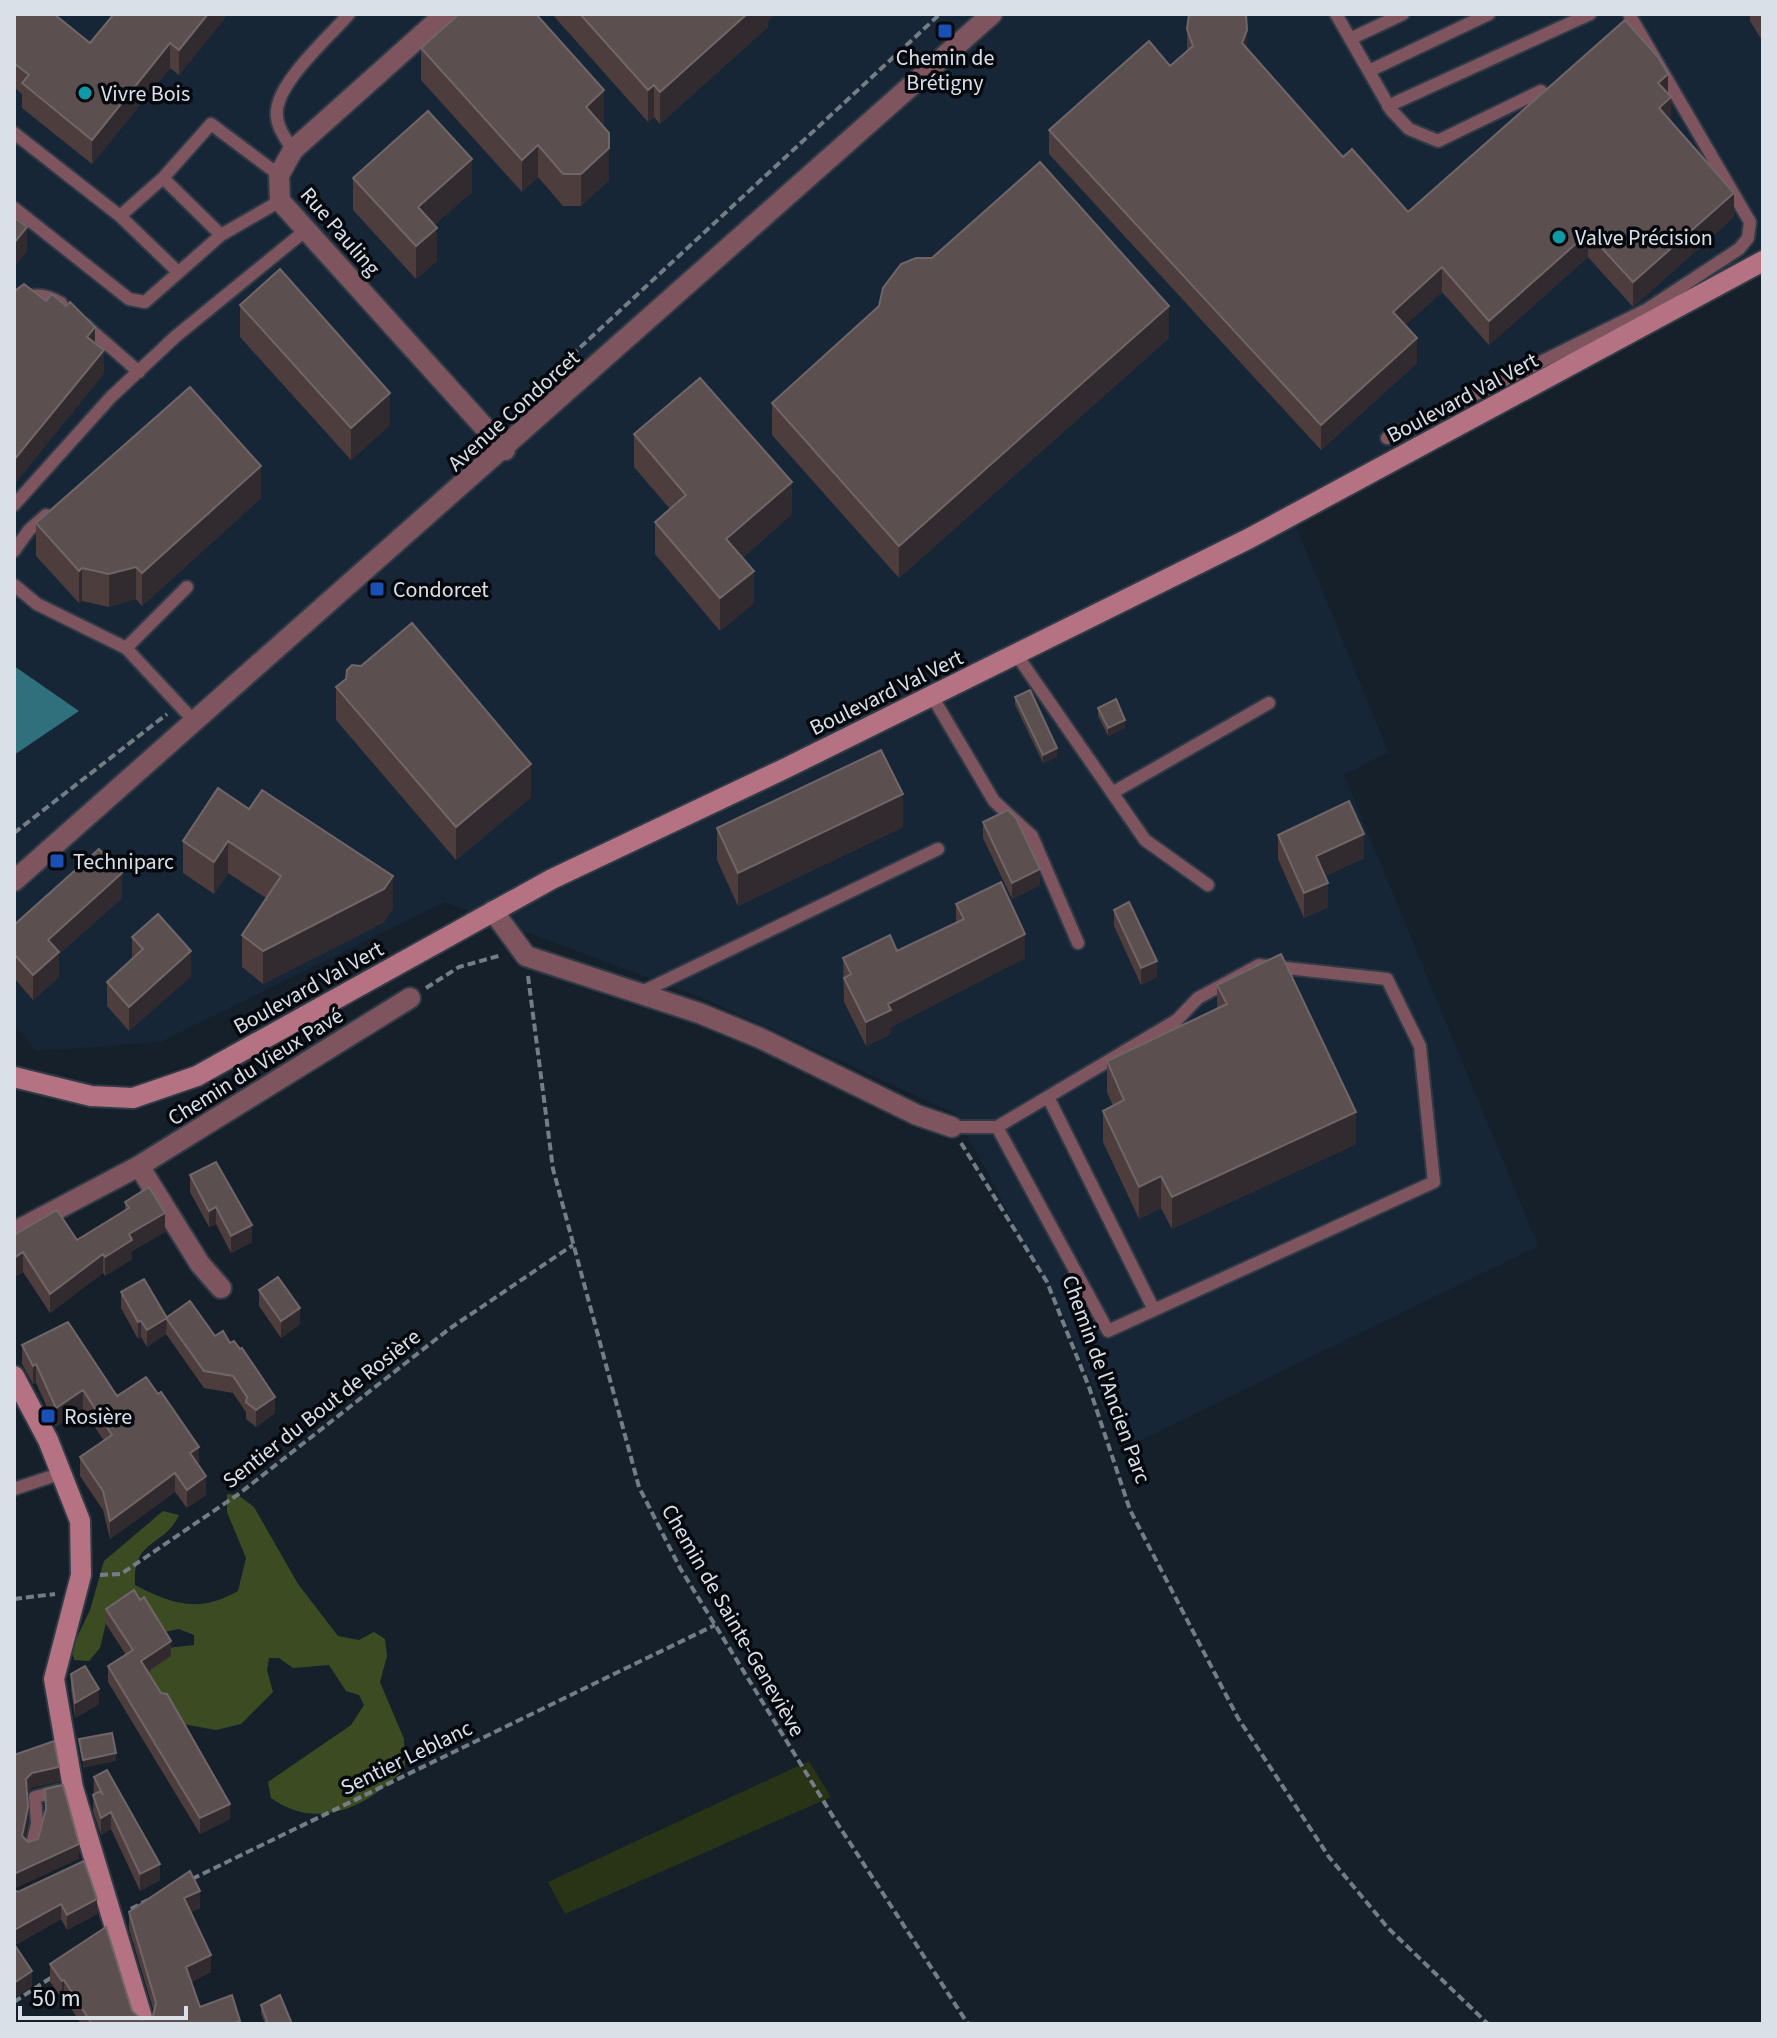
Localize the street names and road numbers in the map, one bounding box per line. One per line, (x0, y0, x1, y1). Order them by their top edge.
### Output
street label: Rue Pauling (293, 180, 388, 283)
street label: Avenue Condorcet (441, 342, 587, 479)
street label: Boulevard Val Vert (1381, 344, 1544, 451)
street label: Boulevard Val Vert (804, 642, 969, 744)
street label: Boulevard Val Vert (228, 933, 390, 1042)
street label: Chemin du Vieux Pavé (162, 1000, 350, 1134)
street label: Chemin de l'Ancien Parc (1053, 1271, 1159, 1488)
street label: Sentier du Bout de Rosière (216, 1321, 427, 1496)
street label: Chemin de Sainte-Geneviève (653, 1498, 813, 1743)
street label: Sentier Leblanc (335, 1712, 478, 1804)

